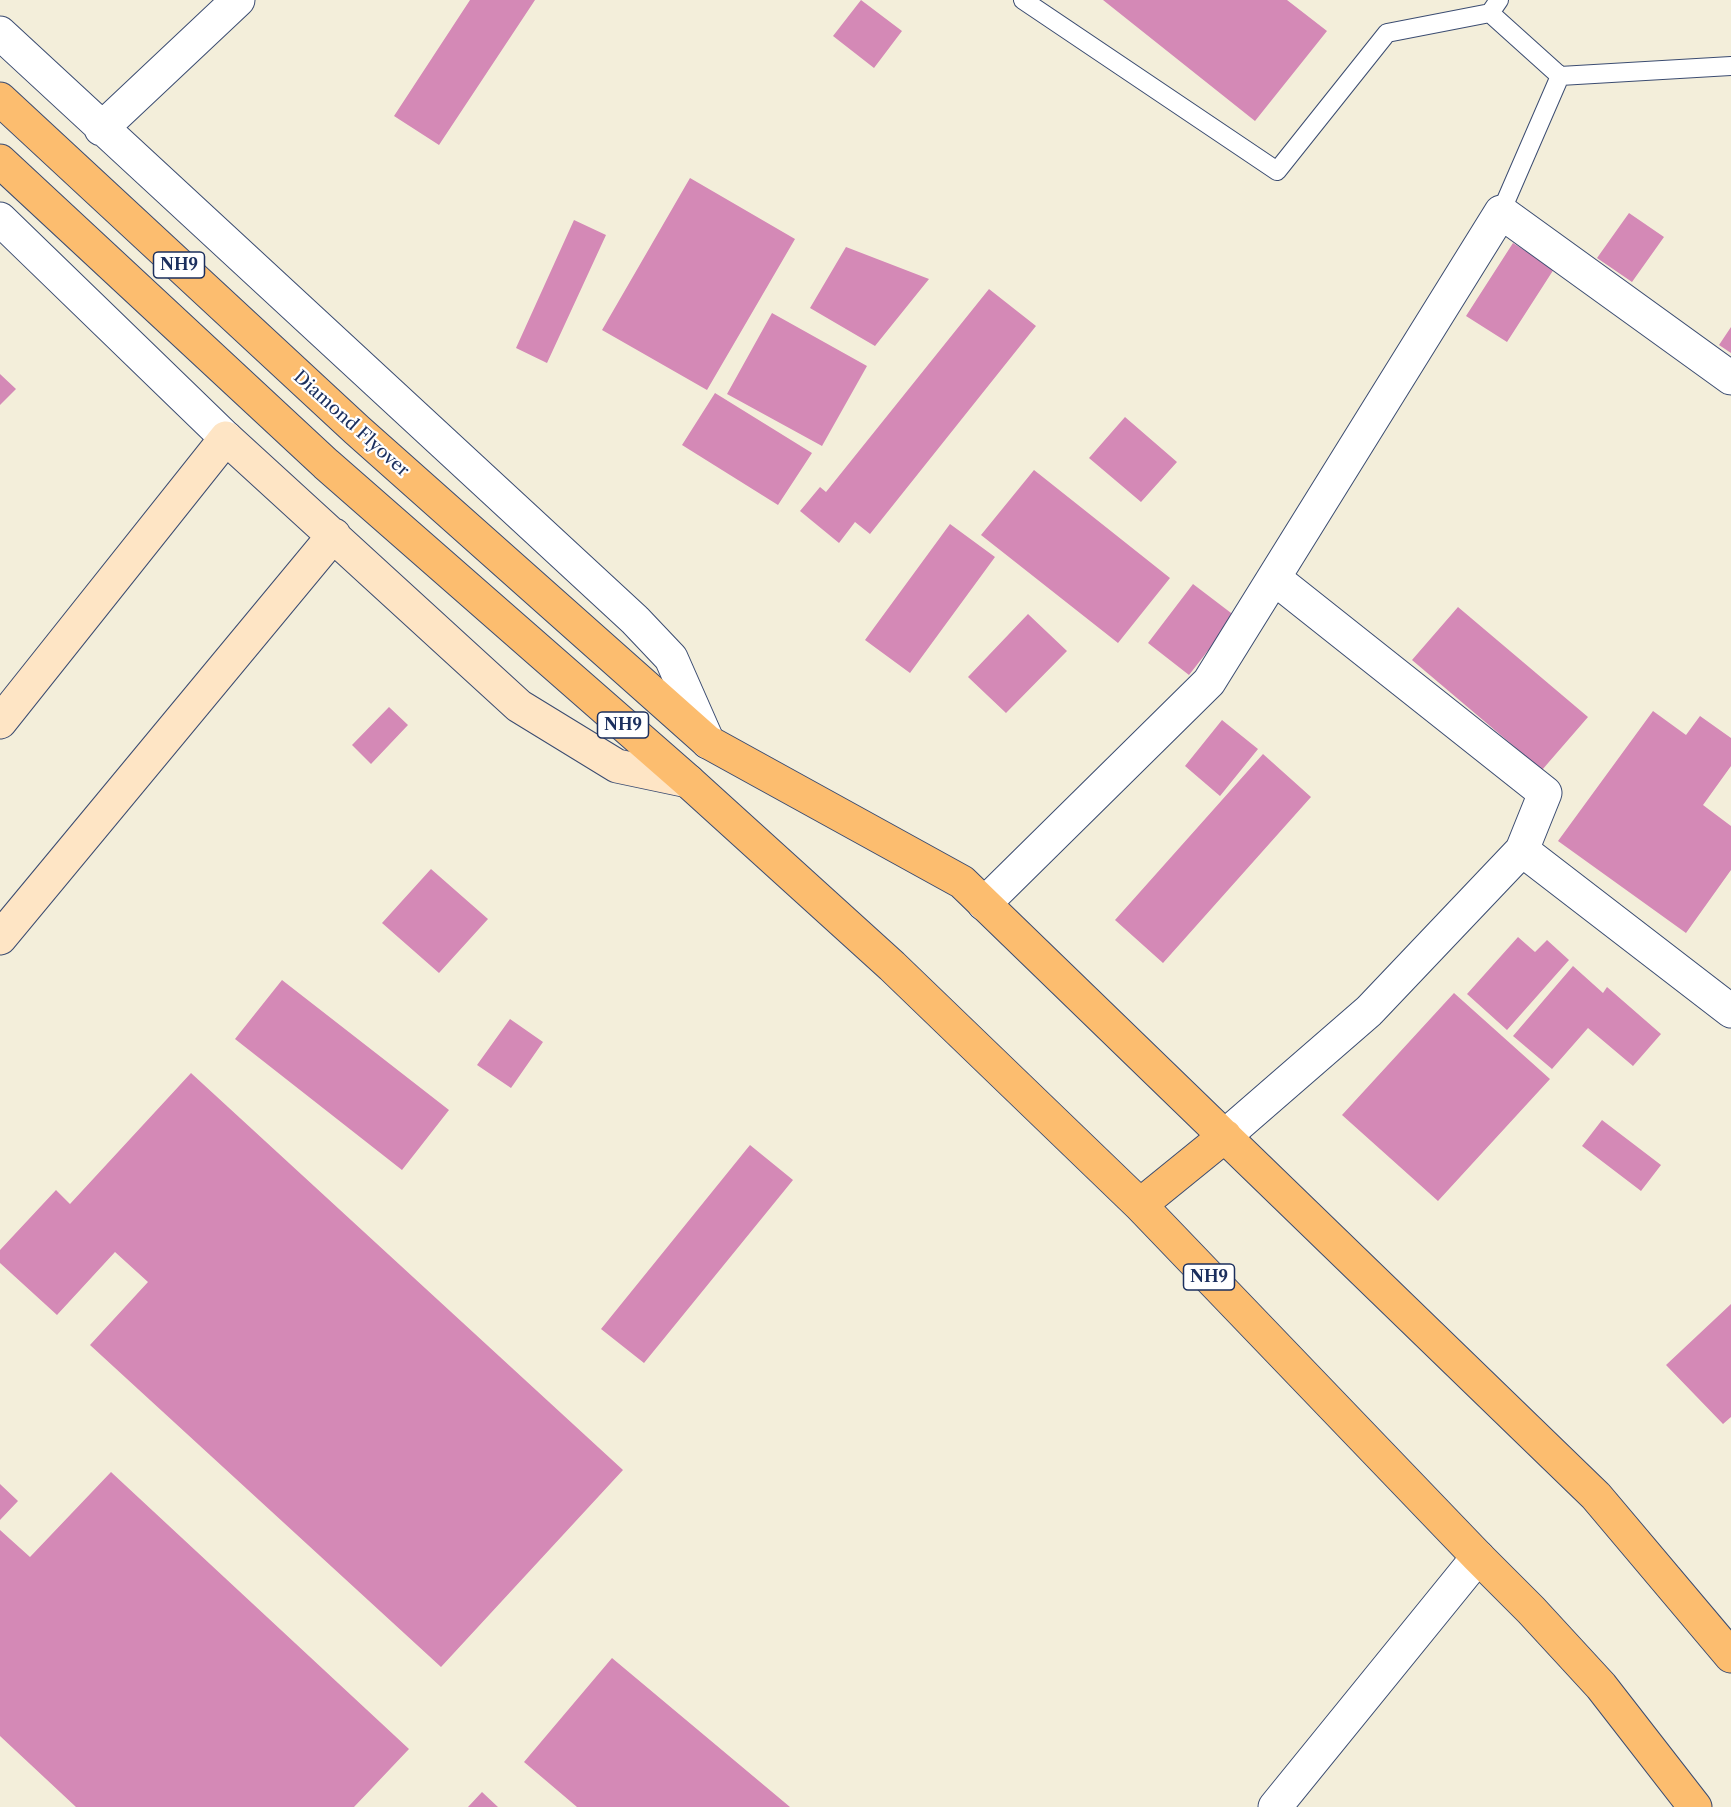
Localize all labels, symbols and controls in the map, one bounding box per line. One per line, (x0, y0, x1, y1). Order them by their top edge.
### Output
road number: NH9 (154, 252, 204, 278)
street label: Diamond Flyover (289, 366, 413, 482)
road number: NH9 (598, 712, 648, 738)
road number: NH9 (1184, 1264, 1234, 1290)

